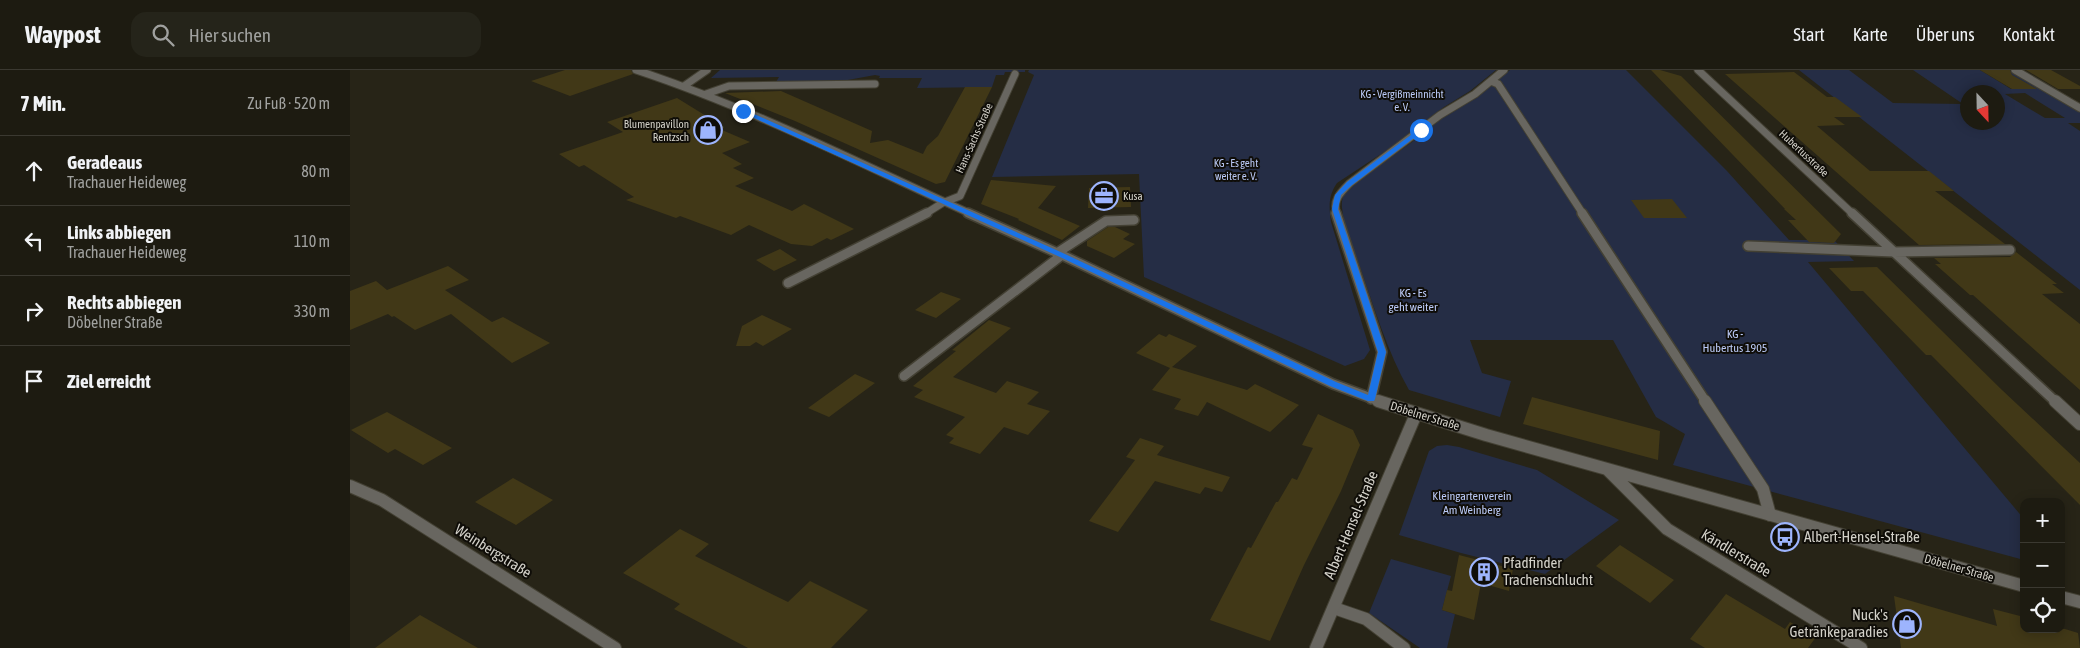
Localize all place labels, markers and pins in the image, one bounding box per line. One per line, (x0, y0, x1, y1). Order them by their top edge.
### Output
shop icon: Blumenpavillon Rentzsch (693, 115, 723, 145)
place label: Blumenpavillon Rentzsch (624, 118, 689, 143)
office icon: Kusa (1089, 181, 1119, 211)
place label: Kusa (1123, 190, 1143, 202)
bus stop icon: Albert-Hensel-Straße (1770, 522, 1800, 552)
place label: Albert-Hensel-Straße (1804, 528, 1920, 545)
place label: Pfadfinder Trachenschlucht (1503, 554, 1593, 588)
building icon: Pfadfinder Trachenschlucht (1469, 557, 1499, 587)
place label: Nuck's Getränkeparadies (1790, 606, 1888, 640)
shop icon: Nuck's Getränkeparadies (1892, 609, 1922, 639)

